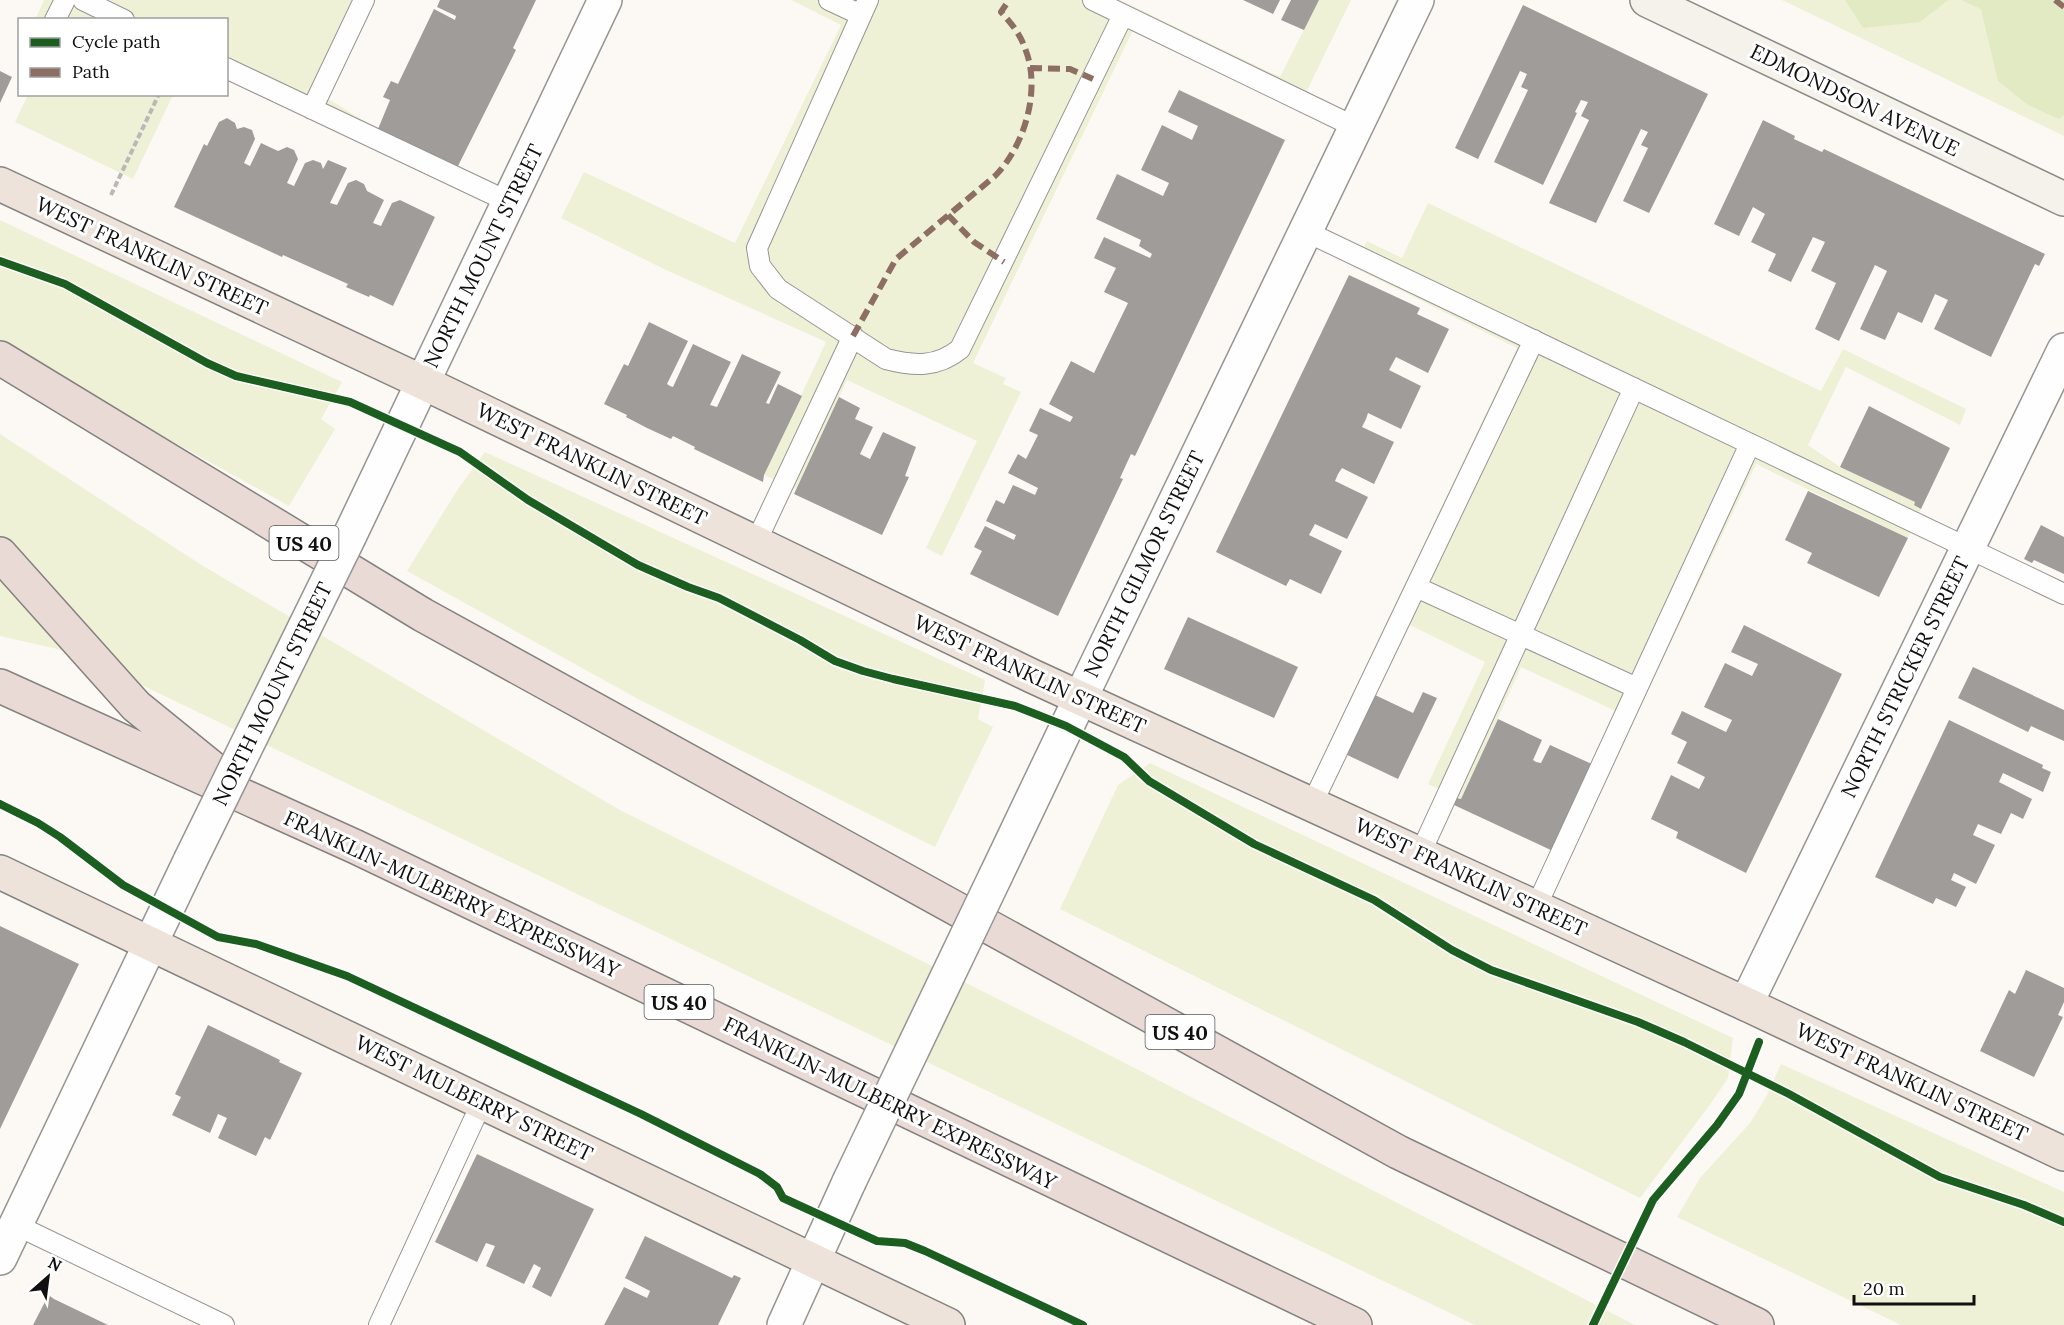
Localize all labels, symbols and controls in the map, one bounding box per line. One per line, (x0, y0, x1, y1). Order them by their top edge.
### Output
legend (18, 18, 228, 96)
text: Cycle path (72, 30, 161, 53)
street label: EDMONDSON AVENUE (1746, 38, 1964, 162)
text: Path (72, 60, 110, 83)
street label: NORTH MOUNT STREET (417, 140, 549, 372)
street label: WEST FRANKLIN STREET (32, 190, 272, 322)
street label: WEST FRANKLIN STREET (472, 396, 712, 532)
street label: NORTH GILMOR STREET (1077, 446, 1211, 682)
road number: US 40 (270, 526, 338, 560)
street label: NORTH STRICKER STREET (1835, 552, 1975, 802)
street label: NORTH MOUNT STREET (206, 578, 338, 810)
street label: WEST FRANKLIN STREET (910, 608, 1150, 740)
street label: FRANKLIN-MULBERRY EXPRESSWAY (280, 804, 625, 984)
street label: WEST FRANKLIN STREET (1351, 811, 1591, 943)
road number: US 40 (644, 985, 714, 1019)
street label: FRANKLIN-MULBERRY EXPRESSWAY (719, 1010, 1062, 1196)
road number: US 40 (1146, 1015, 1214, 1049)
street label: WEST FRANKLIN STREET (1792, 1016, 2032, 1148)
street label: WEST MULBERRY STREET (351, 1029, 597, 1167)
north arrow (18, 1247, 78, 1307)
text: N (45, 1252, 65, 1275)
scale bar (1854, 1268, 1974, 1306)
text: 20 m (1863, 1277, 1905, 1300)

